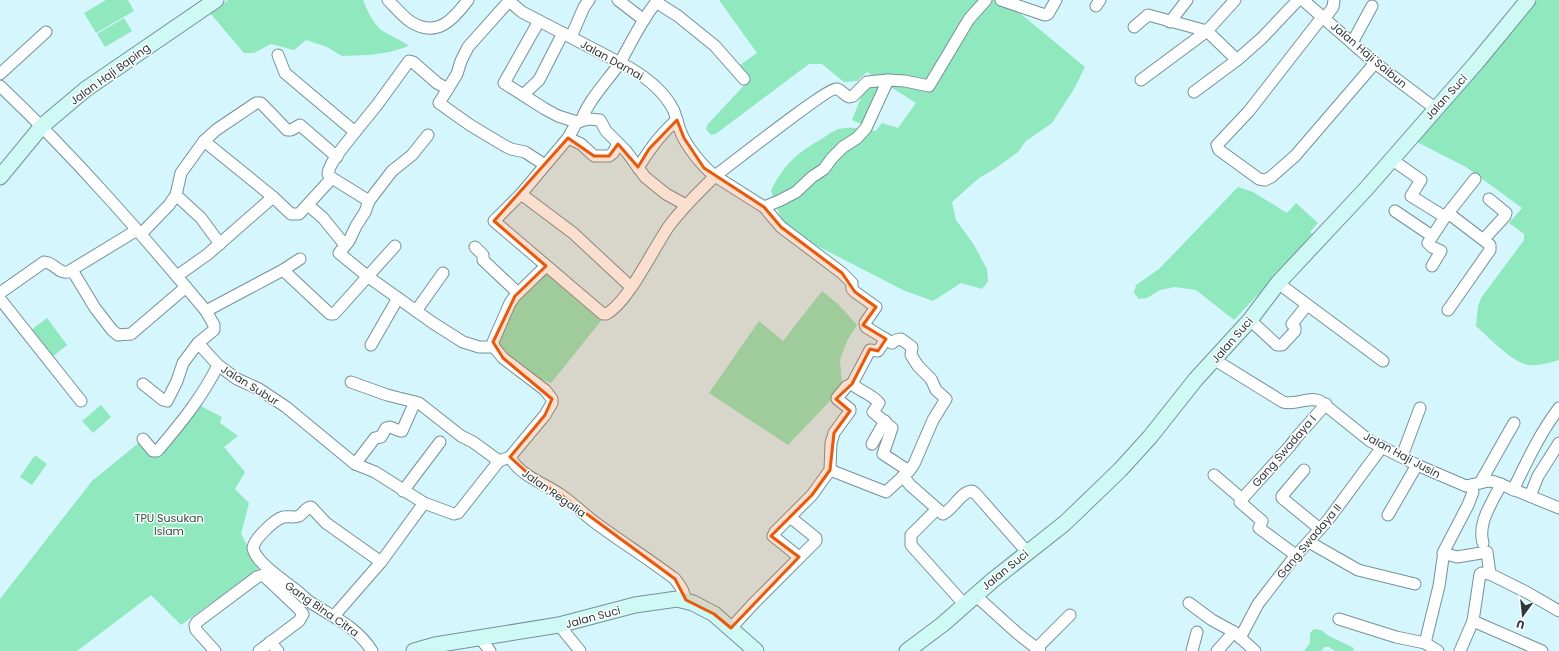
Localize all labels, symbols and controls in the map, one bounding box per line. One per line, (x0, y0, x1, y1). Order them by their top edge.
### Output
street label: Jalan Haji Saibun (1328, 18, 1410, 92)
street label: Jalan Damai (577, 36, 647, 84)
street label: Jalan Haji Baping (67, 39, 153, 109)
street label: Jalan Suci (1421, 71, 1471, 123)
street label: Jalan Suci (1208, 313, 1257, 366)
street label: Jalan Subur (218, 361, 282, 409)
street label: Gang Swadaya I (1248, 412, 1320, 490)
street label: Jalan Haji Jusin (1361, 428, 1443, 482)
street label: Jalan Regalia (519, 465, 589, 521)
street label: Gang Swadaya II (1273, 500, 1345, 582)
park label: TPU Susukan Islam (134, 510, 204, 539)
street label: Jalan Suci (978, 546, 1032, 594)
street label: Gang Bina Citra (282, 577, 362, 641)
north arrow (1503, 595, 1543, 635)
street label: Jalan Suci (564, 602, 623, 632)
text: U (1514, 616, 1526, 633)

